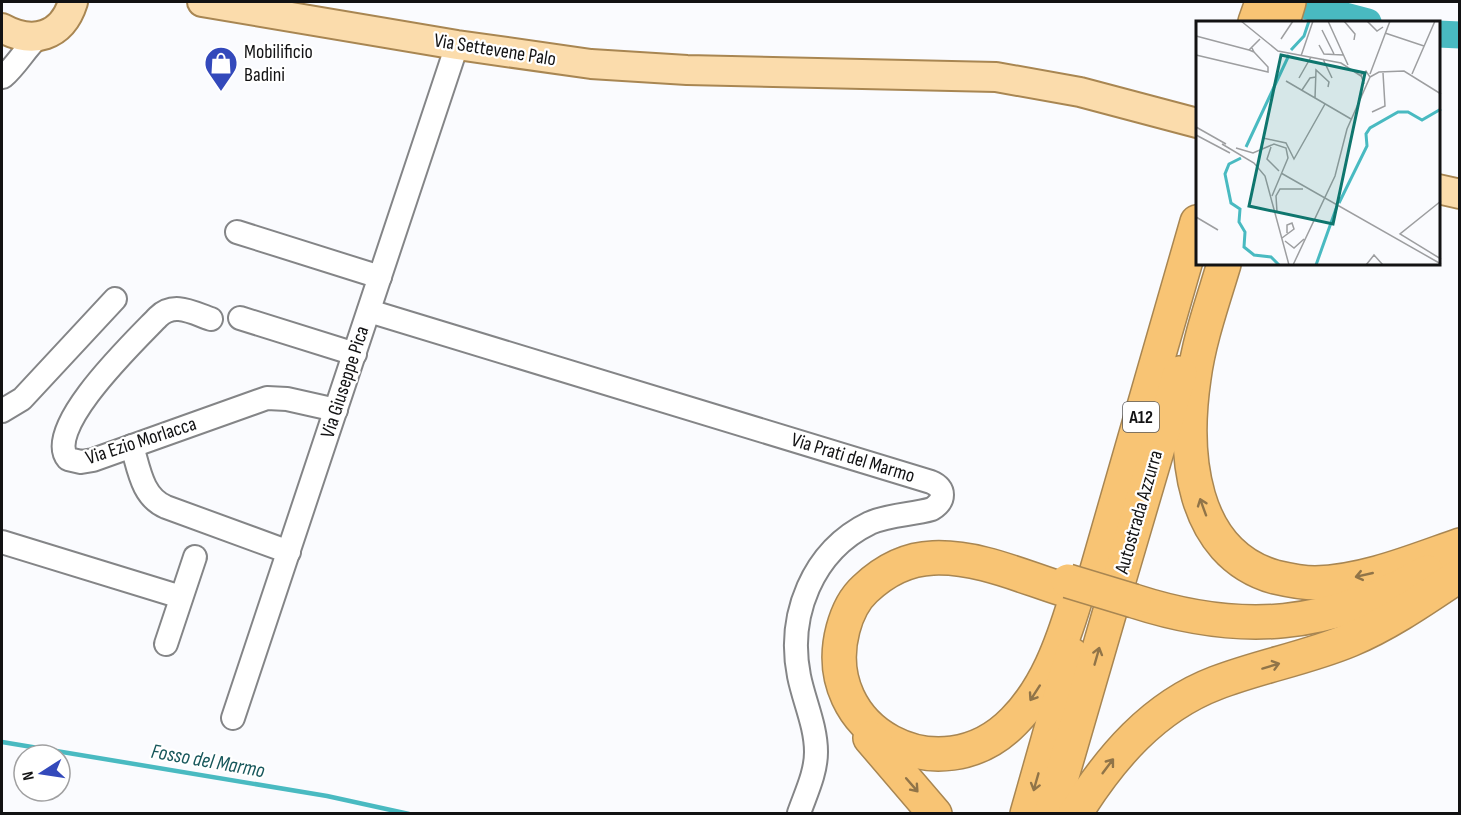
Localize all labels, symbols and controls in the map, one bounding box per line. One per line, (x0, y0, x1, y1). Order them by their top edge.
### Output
inset map (1196, 21, 1440, 266)
street label: Via Settevene Palo (432, 28, 558, 72)
place label: Mobilificio Badini (244, 40, 313, 87)
shop icon: Mobilificio Badini (203, 45, 239, 92)
street label: Via Giuseppe Pica (316, 323, 374, 441)
road number: A12 (1123, 402, 1159, 432)
street label: Via Ezio Morlacca (83, 412, 199, 470)
street label: Via Prati del Marmo (788, 428, 918, 488)
street label: Autostrada Azzurra (1110, 448, 1168, 577)
one-way arrow (1197, 499, 1208, 517)
one-way arrow (1354, 570, 1373, 582)
one-way arrow (1092, 647, 1103, 666)
one-way arrow (1261, 660, 1280, 671)
one-way arrow (1029, 685, 1042, 702)
water label: Fosso del Marmo (149, 739, 267, 783)
north arrow (12, 743, 72, 803)
one-way arrow (1102, 758, 1115, 774)
text: N (19, 770, 39, 782)
one-way arrow (1030, 772, 1041, 791)
one-way arrow (905, 777, 919, 792)

